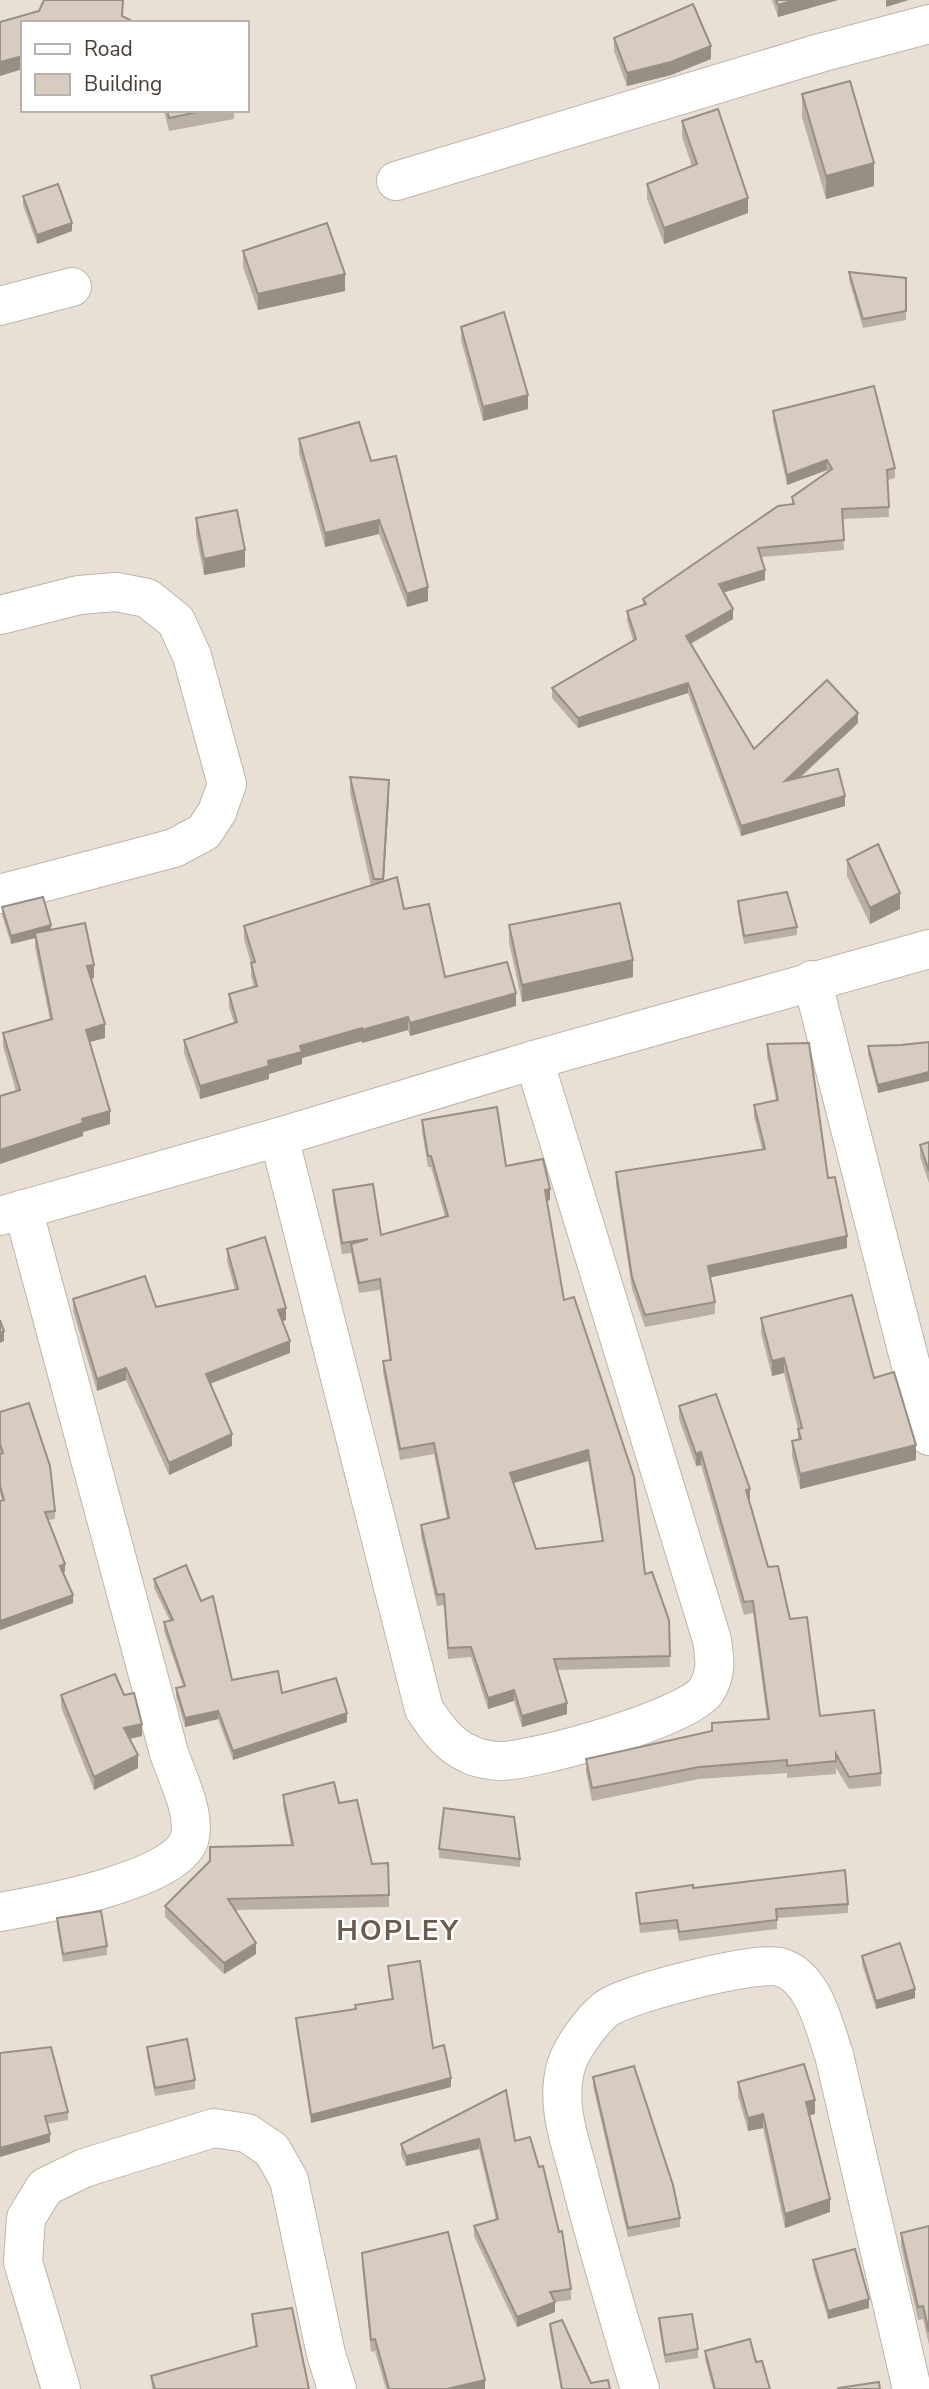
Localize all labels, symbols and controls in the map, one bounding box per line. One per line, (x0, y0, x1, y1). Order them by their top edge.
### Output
legend (21, 21, 248, 112)
text: Road (84, 35, 133, 63)
text: Building (84, 70, 162, 98)
district label: HOPLEY (336, 1912, 460, 1950)

